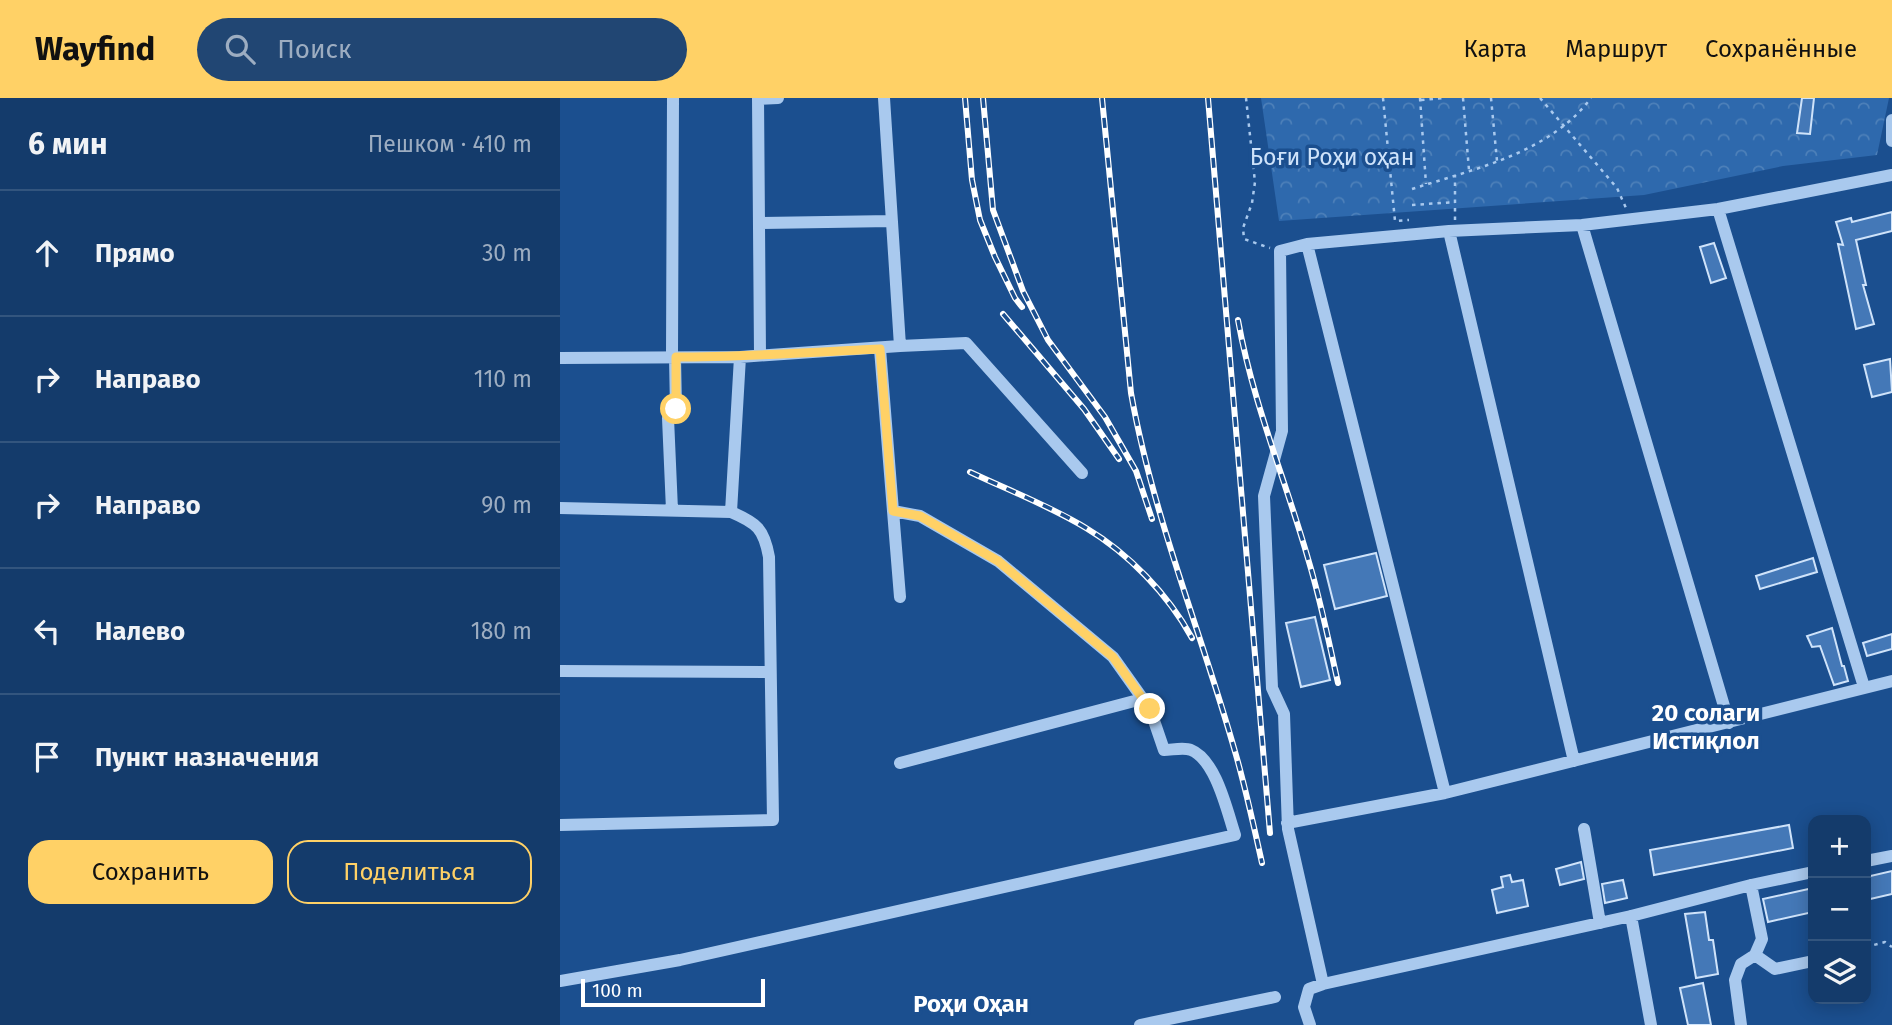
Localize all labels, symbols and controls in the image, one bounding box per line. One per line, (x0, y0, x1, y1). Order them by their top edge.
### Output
search box (197, 18, 687, 81)
text: Wayfind (35, 29, 155, 69)
icon: search (221, 30, 259, 68)
text: Поиск (277, 34, 352, 65)
text: Карта (1464, 35, 1527, 63)
text: Маршрут (1565, 35, 1667, 63)
text: Сохранённые (1705, 35, 1857, 63)
text: 6 мин (28, 126, 108, 162)
text: Пешком · 410 m (368, 130, 532, 158)
park label: Боғи Роҳи оҳан (1250, 143, 1414, 171)
icon: ahead (28, 234, 66, 272)
text: Прямо (95, 238, 175, 269)
text: 30 m (482, 239, 532, 267)
icon: right (28, 360, 66, 398)
text: Направо (95, 364, 201, 395)
text: 110 m (474, 365, 532, 393)
route start (660, 393, 691, 424)
icon: right (28, 486, 66, 524)
text: Направо (95, 490, 201, 521)
text: 90 m (481, 491, 532, 519)
icon: left (28, 612, 66, 650)
text: Налево (95, 616, 185, 647)
text: 180 m (471, 617, 532, 645)
route end (1134, 693, 1165, 724)
district label: 20 солаги Истиқлол (1652, 699, 1760, 755)
icon: arrive (28, 738, 66, 776)
text: Пункт назначения (95, 742, 319, 773)
map controls (1808, 815, 1871, 1004)
button: + (1808, 815, 1871, 878)
button: Сохранить (28, 840, 273, 904)
button: Поделиться (287, 840, 532, 904)
button: − (1808, 878, 1871, 941)
button: layers (1808, 941, 1871, 1004)
scale bar (581, 976, 765, 1008)
text: 100 m (592, 979, 643, 1002)
district label: Роҳи Оҳан (913, 990, 1029, 1018)

